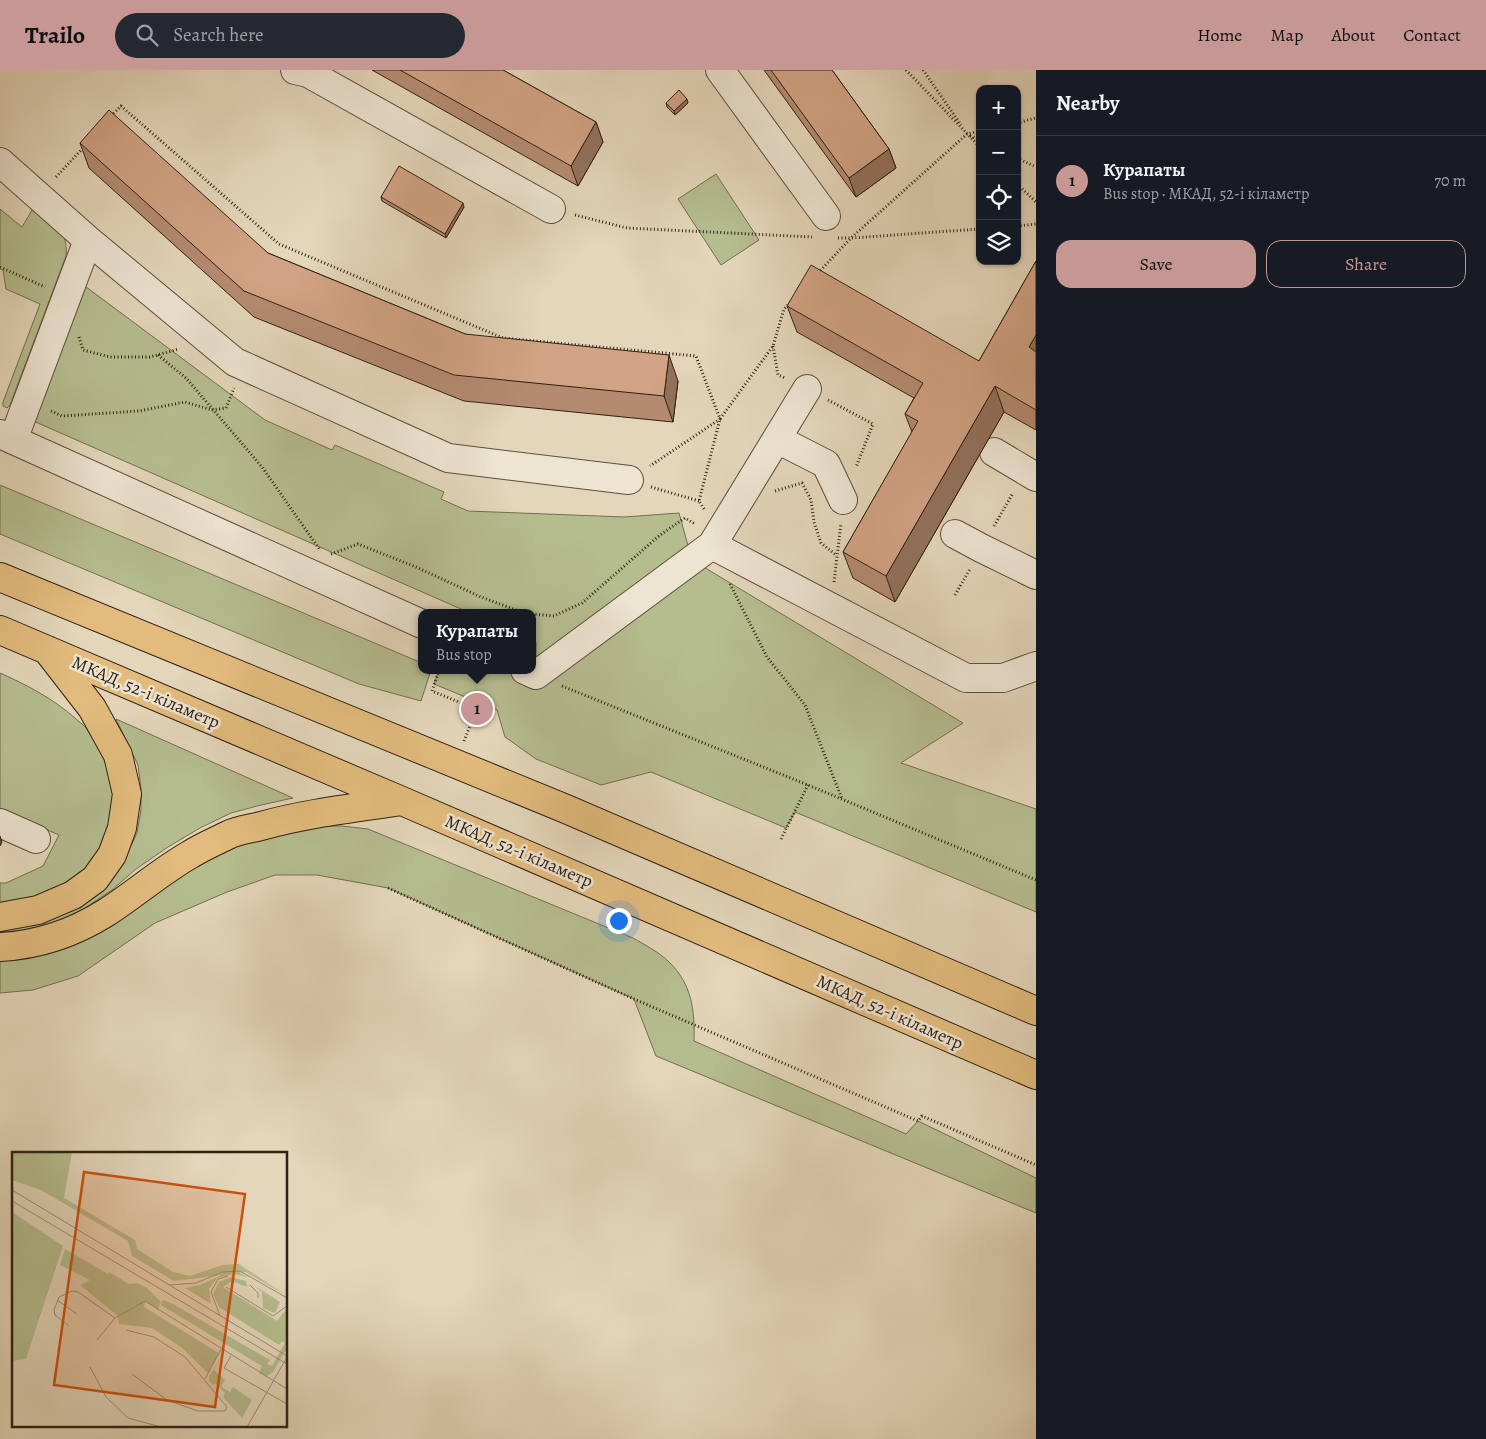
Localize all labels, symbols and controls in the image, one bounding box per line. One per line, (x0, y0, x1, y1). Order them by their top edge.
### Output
search box (115, 13, 465, 58)
text: Trailo (25, 19, 85, 51)
icon: search (133, 21, 161, 49)
text: Search here (173, 22, 264, 48)
text: Home (1197, 23, 1242, 47)
text: Map (1270, 23, 1303, 47)
text: About (1331, 23, 1375, 47)
text: Contact (1403, 23, 1461, 47)
map controls (976, 85, 1021, 265)
button: + (976, 85, 1021, 130)
text: Nearby (1056, 89, 1119, 117)
button: − (976, 130, 1021, 175)
text: Курапаты (1103, 157, 1185, 183)
text: 1 (1069, 170, 1075, 192)
text: 70 m (1434, 170, 1466, 192)
button: locate (976, 175, 1021, 220)
text: Bus stop · МКАД, 52-і кіламетр (1103, 183, 1309, 205)
button: layers (976, 220, 1021, 265)
button: Save (1056, 240, 1256, 288)
button: Share (1266, 240, 1466, 288)
popup (418, 609, 536, 674)
text: Курапаты (436, 618, 518, 644)
text: Bus stop (436, 644, 492, 666)
street label: МКАД, 52-і кіламетр (68, 650, 224, 734)
pin: 1 (461, 690, 493, 728)
street label: МКАД, 52-і кіламетр (441, 809, 597, 893)
your location (606, 908, 632, 934)
street label: МКАД, 52-і кіламетр (813, 969, 967, 1055)
inset map (12, 1152, 288, 1426)

